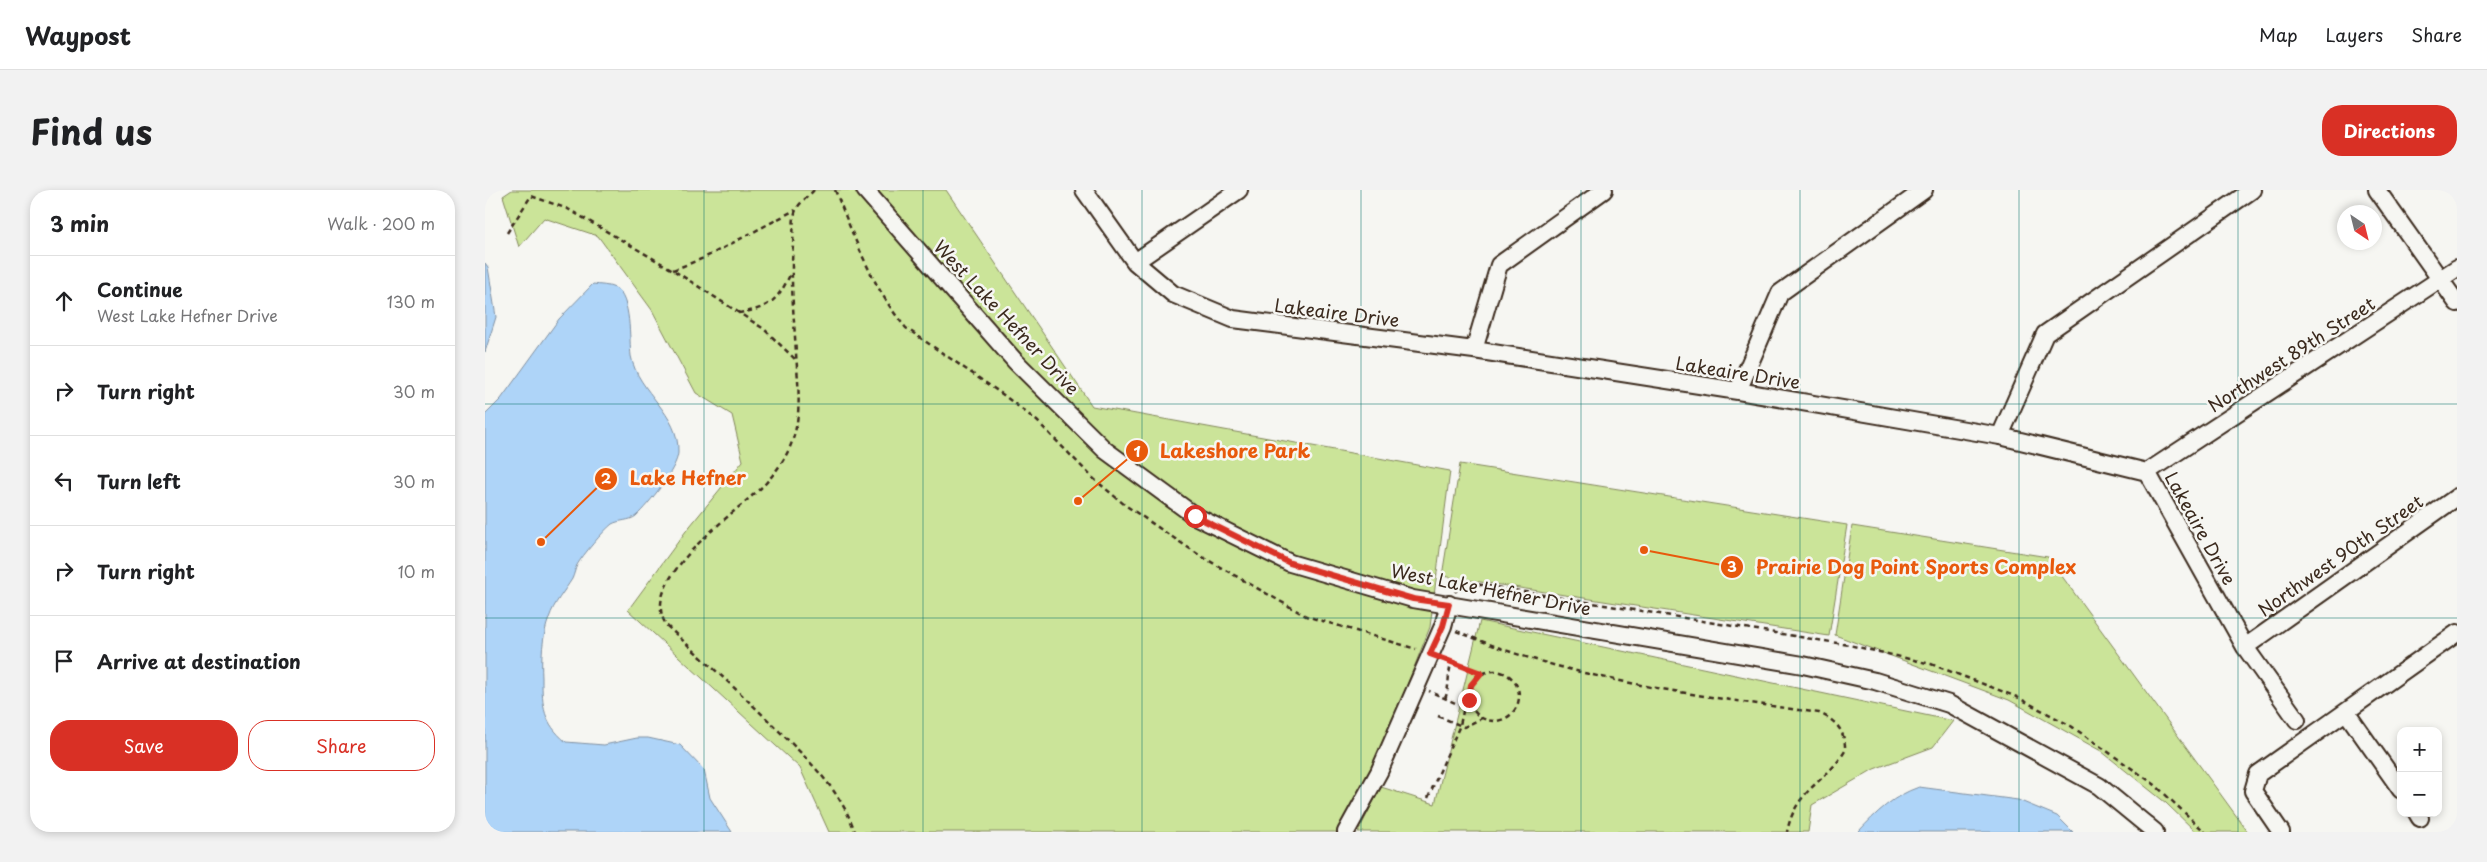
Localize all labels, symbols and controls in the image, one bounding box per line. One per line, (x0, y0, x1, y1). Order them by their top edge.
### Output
text: Waypost (25, 17, 131, 53)
text: Map (2259, 21, 2298, 48)
text: Layers (2326, 21, 2383, 48)
text: Share (2411, 21, 2462, 48)
text: Find us (30, 104, 152, 157)
button: Directions (2322, 105, 2457, 156)
north arrow (2337, 205, 2382, 250)
text: 3 min (50, 207, 109, 239)
text: Walk · 200 m (327, 211, 435, 235)
street label: West Lake Hefner Drive (928, 233, 1086, 401)
text: Continue (97, 275, 183, 303)
icon: ahead (50, 287, 78, 315)
text: 130 m (387, 289, 435, 313)
street label: Northwest 89th Street (2202, 290, 2380, 418)
street label: Lakeaire Drive (1273, 291, 1401, 333)
text: West Lake Hefner Drive (97, 303, 278, 327)
street label: Lakeaire Drive (1674, 349, 1802, 395)
icon: right (50, 377, 78, 405)
text: Turn right (97, 377, 195, 405)
text: 30 m (393, 379, 435, 403)
callout: Lakeshore Park (1125, 434, 1320, 468)
text: Lakeshore Park (1160, 436, 1310, 464)
text: 1 (1133, 439, 1141, 462)
callout: Lake Hefner (594, 462, 758, 496)
text: Lake Hefner (630, 463, 746, 491)
text: 2 (601, 466, 612, 489)
icon: left (50, 467, 78, 495)
text: Turn left (97, 467, 181, 495)
street label: Lakeaire Drive (2159, 467, 2243, 589)
text: 30 m (393, 469, 435, 493)
street label: Northwest 90th Street (2252, 488, 2428, 622)
route start (1184, 505, 1207, 528)
callout: Prairie Dog Point Sports Complex (1719, 550, 2087, 584)
text: Prairie Dog Point Sports Complex (1756, 552, 2077, 580)
text: 3 (1727, 554, 1737, 577)
street label: West Lake Hefner Drive (1389, 556, 1593, 622)
icon: right (50, 557, 78, 585)
text: Turn right (97, 557, 195, 585)
text: 10 m (398, 559, 435, 583)
icon: arrive (50, 647, 78, 675)
text: Arrive at destination (97, 647, 301, 675)
route end (1458, 689, 1481, 712)
button: Save (50, 720, 238, 771)
button: Share (248, 720, 435, 771)
map controls (2397, 727, 2442, 817)
button: + (2397, 727, 2442, 772)
button: − (2397, 772, 2442, 817)

